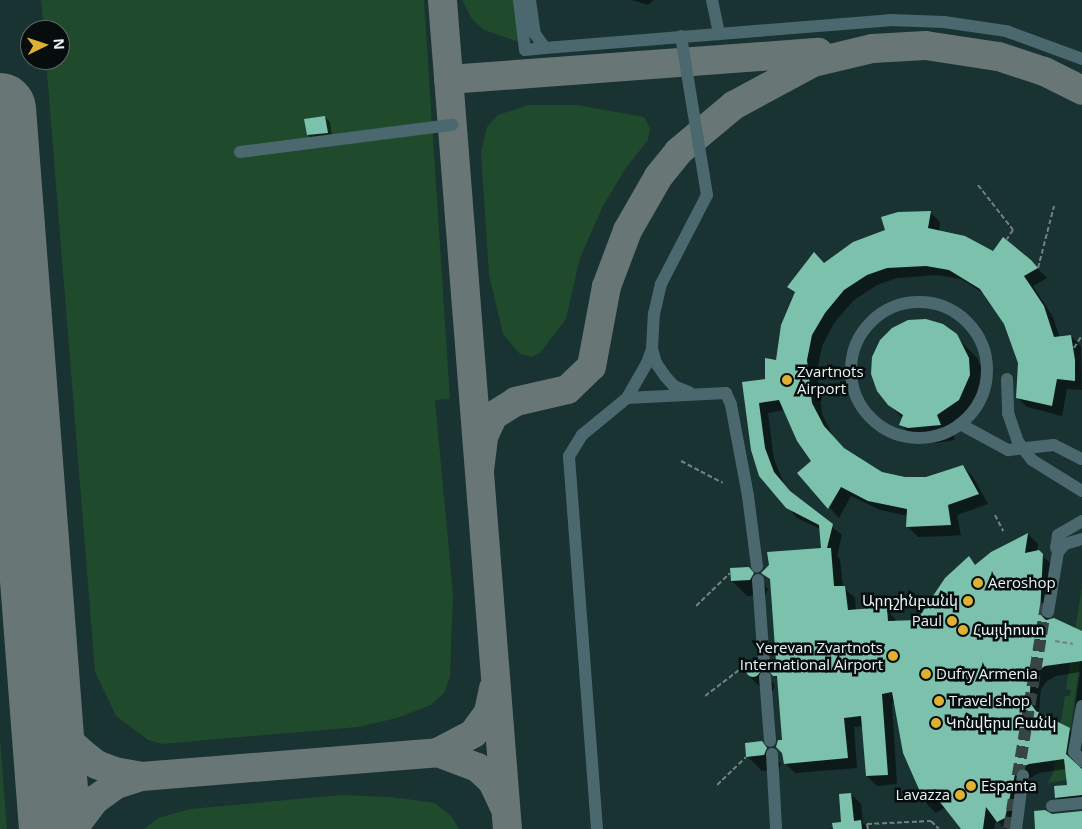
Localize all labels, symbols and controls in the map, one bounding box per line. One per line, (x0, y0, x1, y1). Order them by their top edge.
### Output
north arrow (20, 20, 70, 70)
text: N (50, 38, 69, 50)
place label: Zvartnots Airport (797, 362, 864, 397)
marker: Zvartnots Airport (781, 374, 793, 386)
place label: Aeroshop (988, 574, 1056, 592)
marker: Aeroshop (972, 577, 984, 589)
place label: Արդշինբանկ (862, 592, 958, 610)
marker: Արդշինբանկ (962, 595, 974, 607)
place label: Paul (912, 612, 942, 630)
marker: Paul (946, 615, 958, 627)
place label: Հայփոստ (973, 621, 1044, 639)
marker: Հայփոստ (957, 624, 969, 636)
place label: Yerevan Zvartnots International Airport (740, 638, 883, 673)
marker: Yerevan Zvartnots International Airport (887, 650, 899, 662)
place label: Dufry Armenia (936, 665, 1038, 683)
marker: Dufry Armenia (920, 668, 932, 680)
place label: Travel shop (949, 692, 1030, 710)
marker: Travel shop (933, 695, 945, 707)
place label: Կոնվերս Բանկ (946, 714, 1056, 732)
marker: Կոնվերս Բանկ (930, 717, 942, 729)
place label: Espanta (981, 777, 1037, 795)
marker: Espanta (965, 780, 977, 792)
place label: Lavazza (896, 786, 950, 804)
marker: Lavazza (954, 789, 966, 801)

